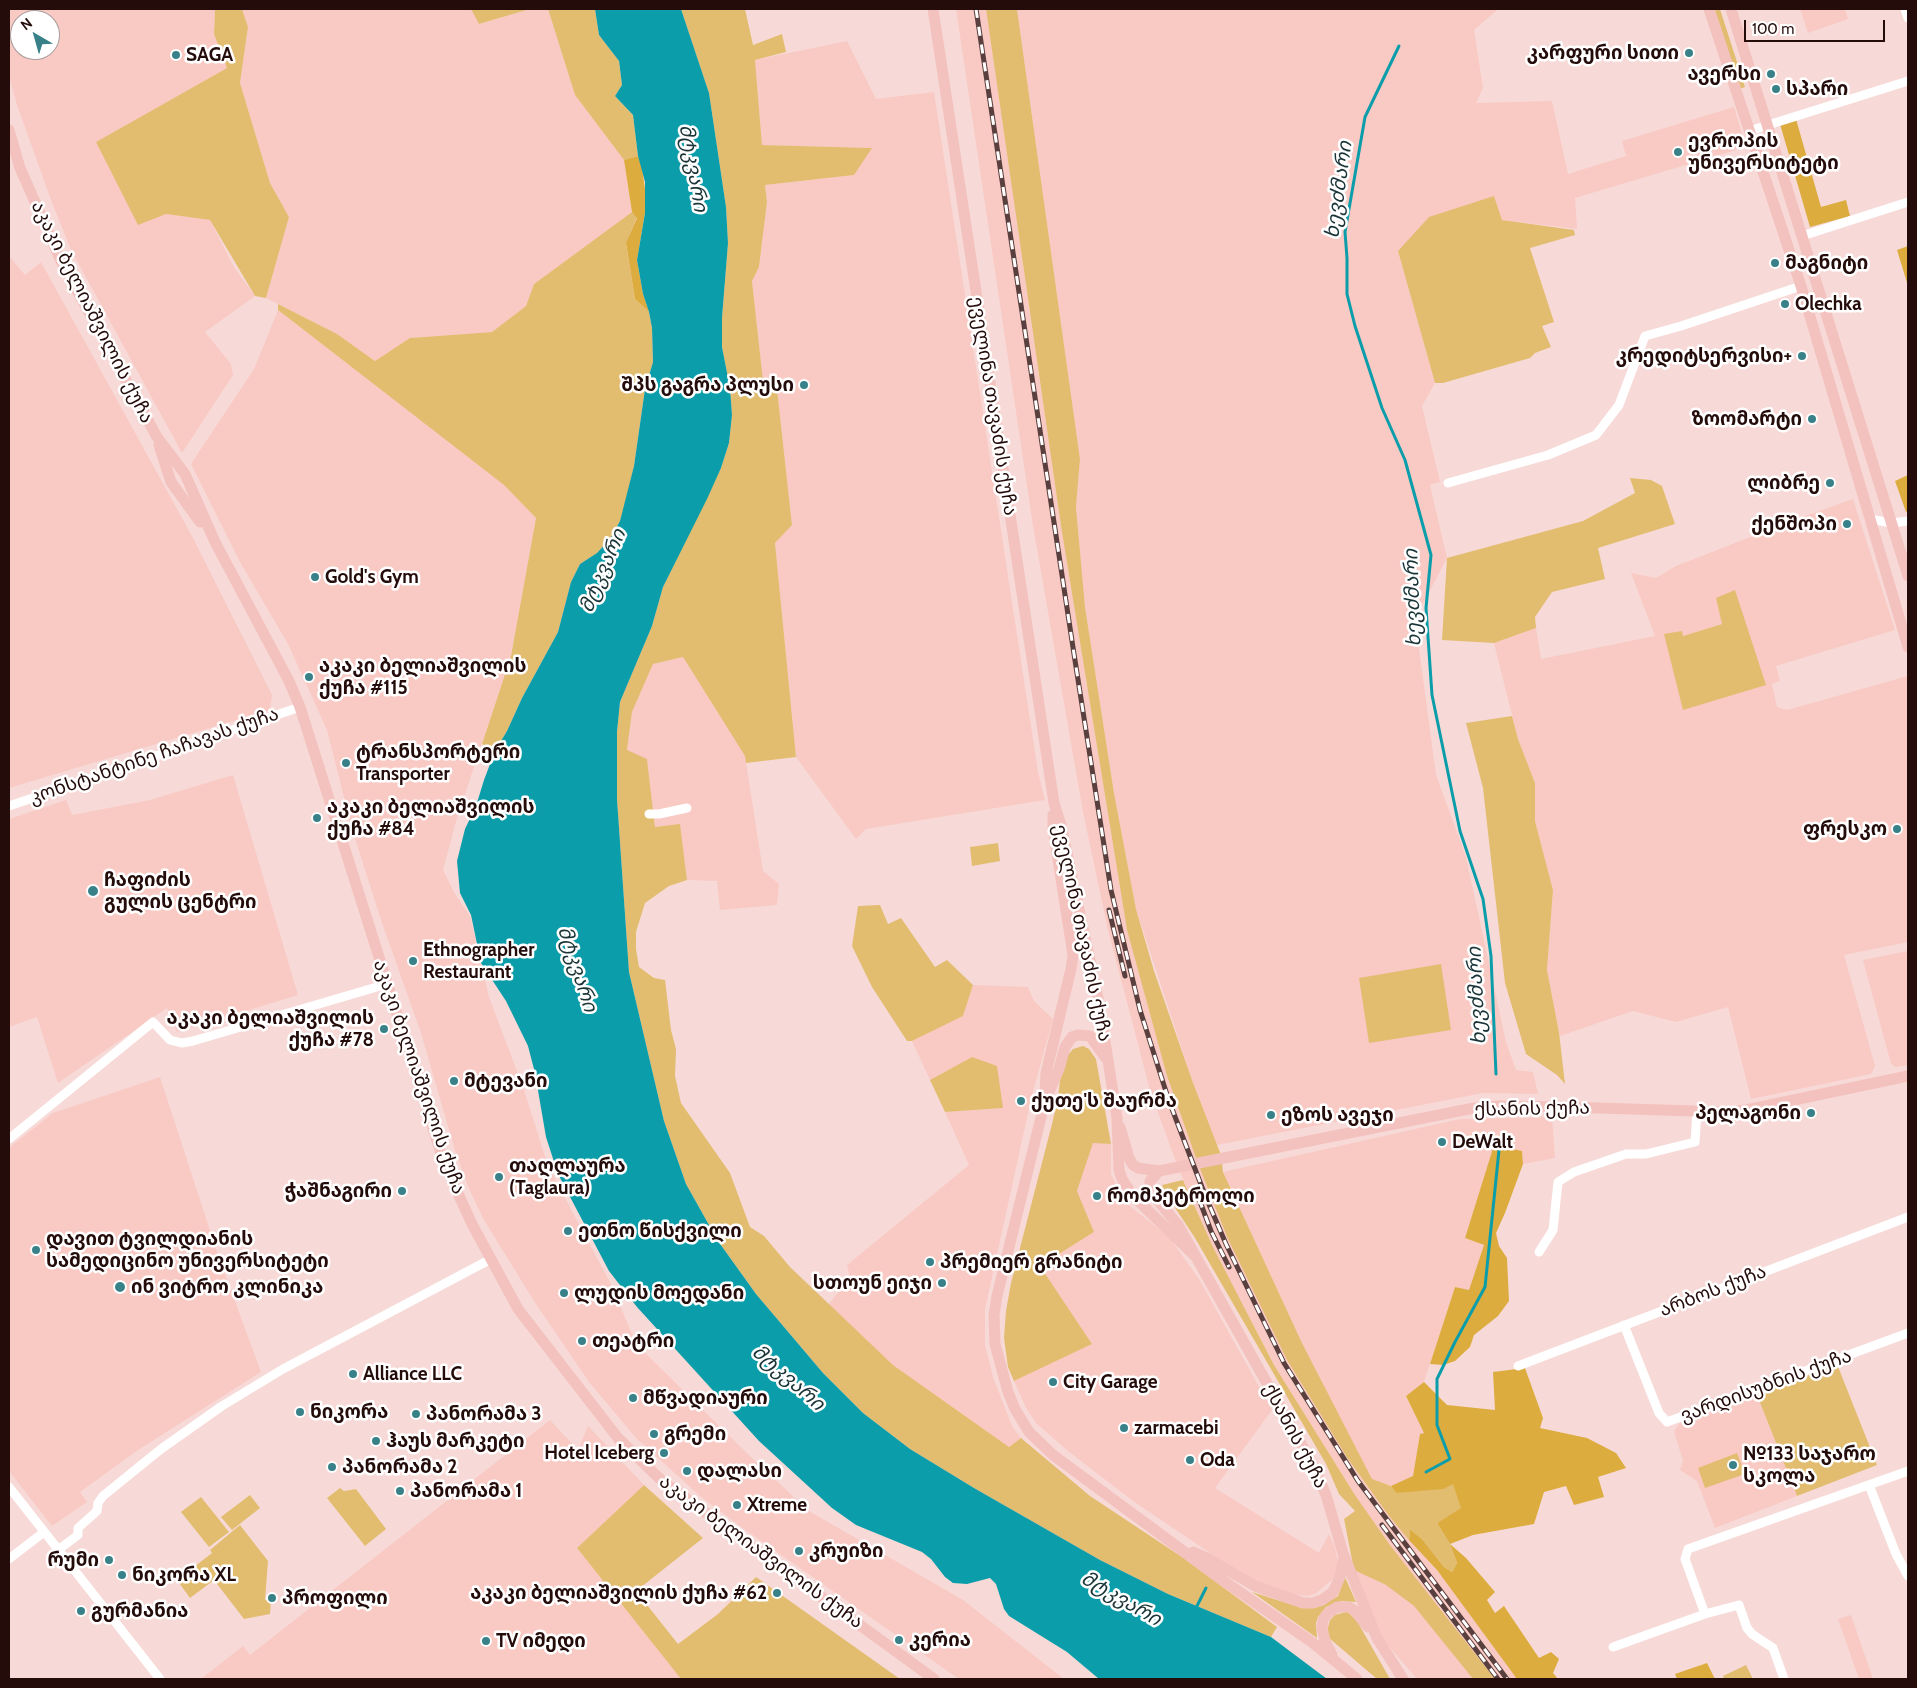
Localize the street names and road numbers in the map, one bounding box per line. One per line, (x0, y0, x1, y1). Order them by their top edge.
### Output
street label: აკაკი ბელიაშვილის ქუჩა (26, 197, 158, 427)
street label: ეველინა თავაძის ქუჩა (964, 295, 1022, 517)
street label: კონსტანტინე ჩაჩავას ქუჩა (26, 703, 282, 809)
street label: ეველინა თავაძის ქუჩა (1048, 822, 1116, 1044)
street label: აკაკი ბელიაშვილის ქუჩა (368, 957, 470, 1197)
street label: ქსანის ქუჩა (1474, 1097, 1590, 1121)
street label: არბოს ქუჩა (1656, 1260, 1770, 1322)
street label: ვარდისუბნის ქუჩა (1677, 1344, 1855, 1428)
street label: ქსანის ქუჩა (1258, 1380, 1332, 1492)
street label: აკაკი ბელიაშვილის ქუჩა (655, 1470, 867, 1634)

